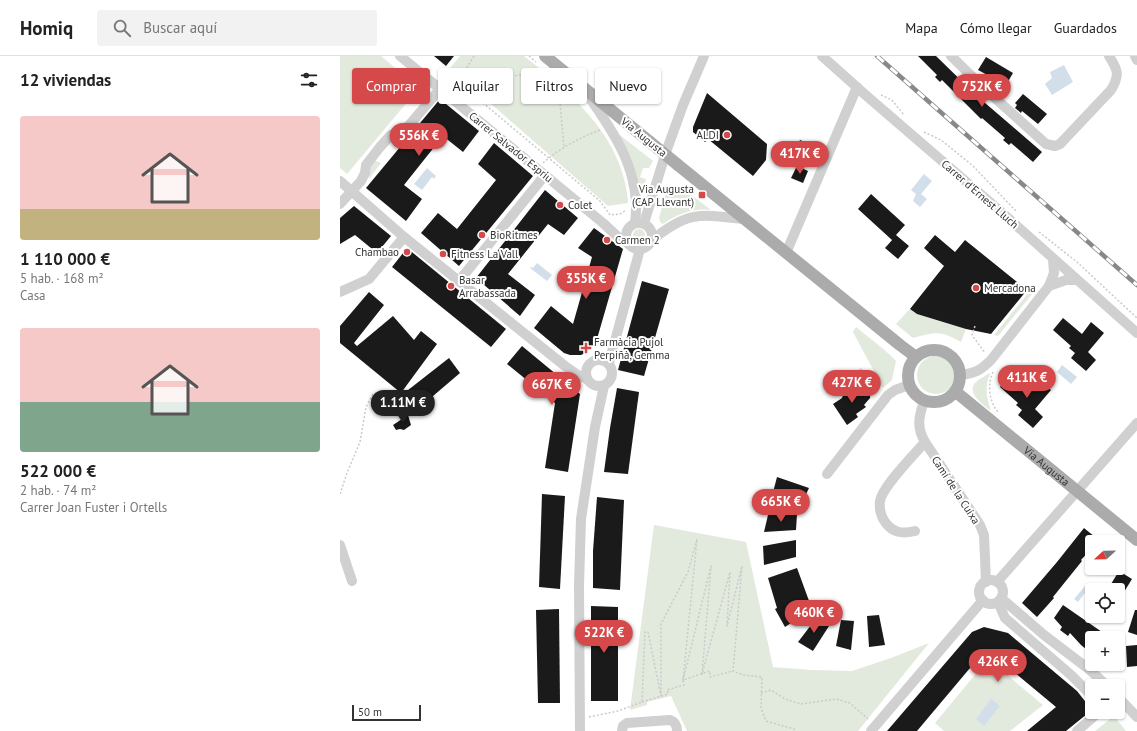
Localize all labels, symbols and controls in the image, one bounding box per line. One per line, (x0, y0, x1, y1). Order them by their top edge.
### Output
search box (97, 10, 377, 46)
text: Homiq (20, 16, 73, 40)
icon: search (111, 17, 133, 39)
text: Buscar aquí (143, 18, 217, 37)
text: Mapa (905, 19, 938, 37)
text: Cómo llegar (960, 19, 1032, 37)
text: Guardados (1054, 19, 1117, 37)
chip: Comprar (352, 68, 430, 104)
chip: Alquilar (438, 68, 513, 104)
chip: Filtros (521, 68, 587, 104)
chip: Nuevo (595, 68, 661, 104)
text: 12 viviendas (20, 69, 111, 91)
icon: filters (298, 69, 320, 91)
pin: 752K € (949, 74, 1015, 108)
text: 752K € (962, 78, 1002, 95)
street label: Carrer Salvador Espriu (466, 109, 556, 185)
street label: Via Augusta (617, 114, 670, 160)
pin: 556K € (386, 123, 452, 157)
text: 556K € (399, 127, 439, 144)
place label: ALDI (696, 128, 719, 142)
marker: ALDI (722, 130, 732, 140)
pin: 417K € (767, 141, 833, 175)
icon: home (134, 142, 206, 214)
text: 417K € (780, 145, 820, 162)
street label: Carrer d'Ernest Lluch (938, 157, 1022, 231)
place label: Via Augusta (CAP Llevant) (632, 182, 694, 209)
marker: Via Augusta (CAP Llevant) (697, 190, 707, 200)
place label: Colet (568, 198, 593, 212)
marker: Colet (555, 200, 565, 210)
place label: BioRitmes (490, 228, 538, 242)
marker: BioRitmes (477, 230, 487, 240)
place label: Carmen 2 (615, 233, 660, 247)
marker: Carmen 2 (602, 235, 612, 245)
place label: Chambao (355, 245, 399, 259)
marker: Chambao (402, 247, 412, 257)
place label: Fitness La Vall (451, 247, 519, 261)
text: 1 110 000 € (20, 248, 110, 270)
marker: Fitness La Vall (438, 249, 448, 259)
pin: 355K € (553, 266, 619, 300)
text: 5 hab. · 168 m² (20, 270, 104, 287)
text: 355K € (566, 270, 606, 287)
place label: Basar Arrabassada (459, 273, 516, 300)
marker: Basar Arrabassada (446, 281, 456, 291)
place label: Mercadona (984, 281, 1036, 295)
marker: Mercadona (971, 283, 981, 293)
text: Casa (20, 287, 46, 304)
place label: Farmàcia Pujol Perpiñà, Gemma (594, 335, 670, 362)
marker: Farmàcia Pujol Perpiñà, Gemma (581, 343, 591, 353)
icon: home (134, 354, 206, 426)
pin: 411K € (994, 365, 1060, 399)
text: 411K € (1007, 369, 1047, 386)
pin: 427K € (819, 370, 885, 404)
pin: 667K € (519, 372, 585, 406)
text: 427K € (832, 374, 872, 391)
text: 667K € (532, 376, 572, 393)
pin: 1.11M € (366, 390, 440, 424)
text: 1.11M € (380, 394, 426, 411)
street label: Via Augusta (1020, 442, 1072, 489)
street label: Camí de la Cuixa (929, 453, 983, 527)
text: 522 000 € (20, 460, 96, 482)
text: 2 hab. · 74 m² (20, 482, 96, 499)
pin: 665K € (748, 489, 814, 523)
text: 665K € (761, 493, 801, 510)
text: Carrer Joan Fuster i Ortells (20, 499, 167, 516)
north arrow (1085, 535, 1125, 575)
map controls (1085, 535, 1125, 719)
button: locate (1085, 583, 1125, 623)
pin: 460K € (781, 600, 847, 634)
text: 460K € (794, 604, 834, 621)
pin: 522K € (571, 620, 637, 654)
text: 522K € (584, 624, 624, 641)
button: + (1085, 631, 1125, 671)
pin: 426K € (965, 649, 1031, 683)
text: 426K € (978, 653, 1018, 670)
button: − (1085, 679, 1125, 719)
scale bar (352, 703, 421, 722)
text: 50 m (358, 705, 382, 719)

